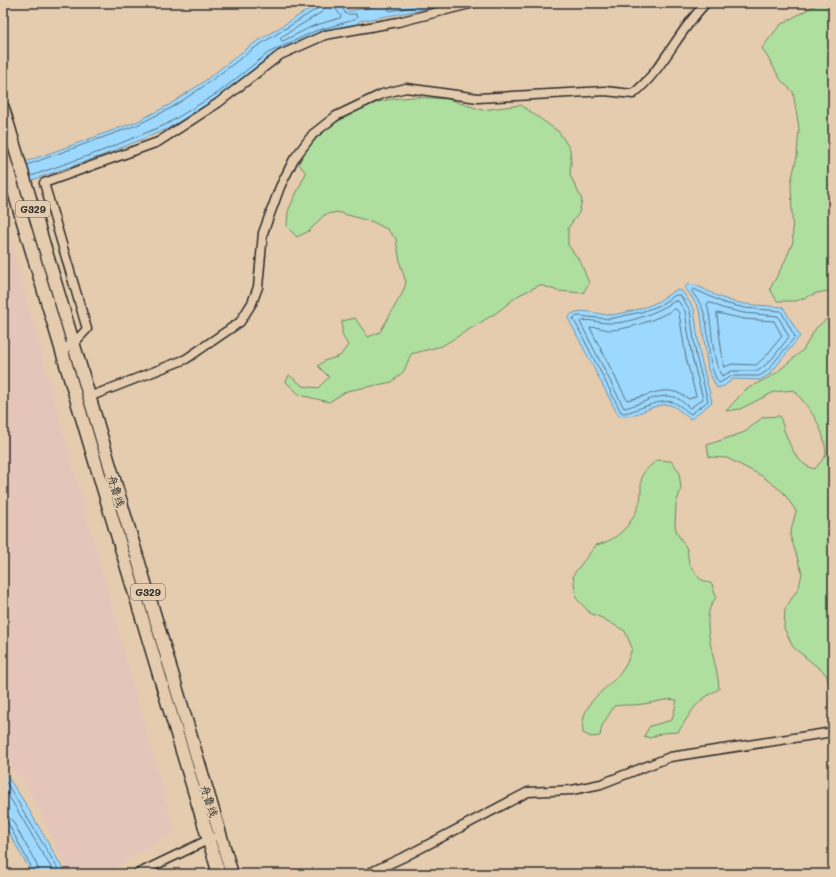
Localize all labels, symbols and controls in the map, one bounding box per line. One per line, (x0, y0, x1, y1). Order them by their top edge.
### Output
road number: G329 (16, 201, 50, 217)
street label: 舟鲁线 (105, 473, 129, 509)
road number: G329 (131, 584, 165, 600)
street label: 舟鲁线 (198, 783, 222, 819)

